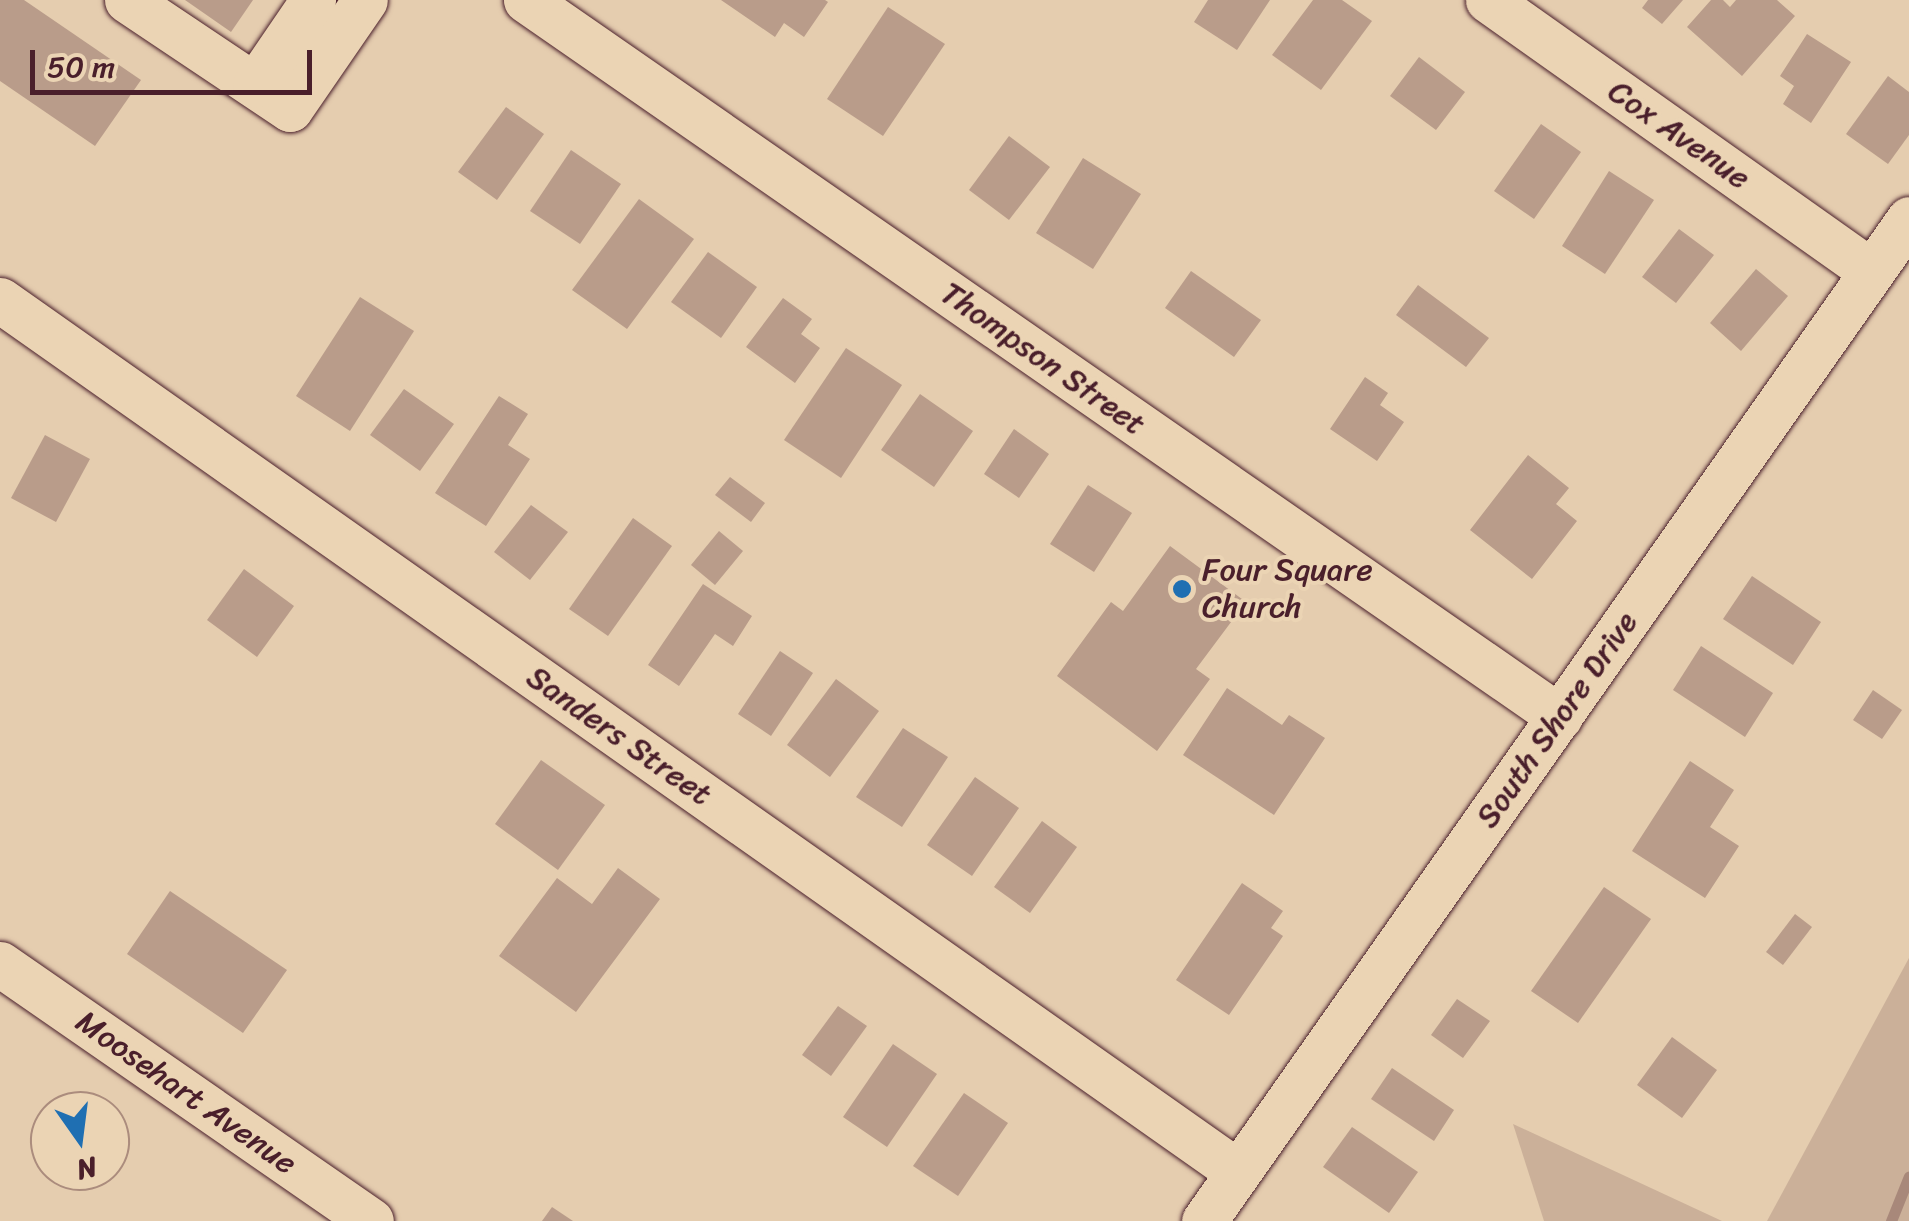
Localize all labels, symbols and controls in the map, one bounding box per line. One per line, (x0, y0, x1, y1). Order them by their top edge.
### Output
scale bar (35, 30, 318, 92)
text: 50 m (47, 40, 115, 94)
street label: Cox Avenue (1601, 73, 1757, 197)
street label: Thompson Street (933, 274, 1153, 444)
place label: Four Square Church (1202, 552, 1372, 627)
marker: Four Square Church (1171, 578, 1193, 600)
street label: South Shore Drive (1468, 604, 1646, 836)
street label: Sanders Street (520, 658, 718, 814)
street label: Moosehart Avenue (69, 1003, 303, 1183)
north arrow (30, 1091, 130, 1191)
text: N (72, 1143, 102, 1195)

